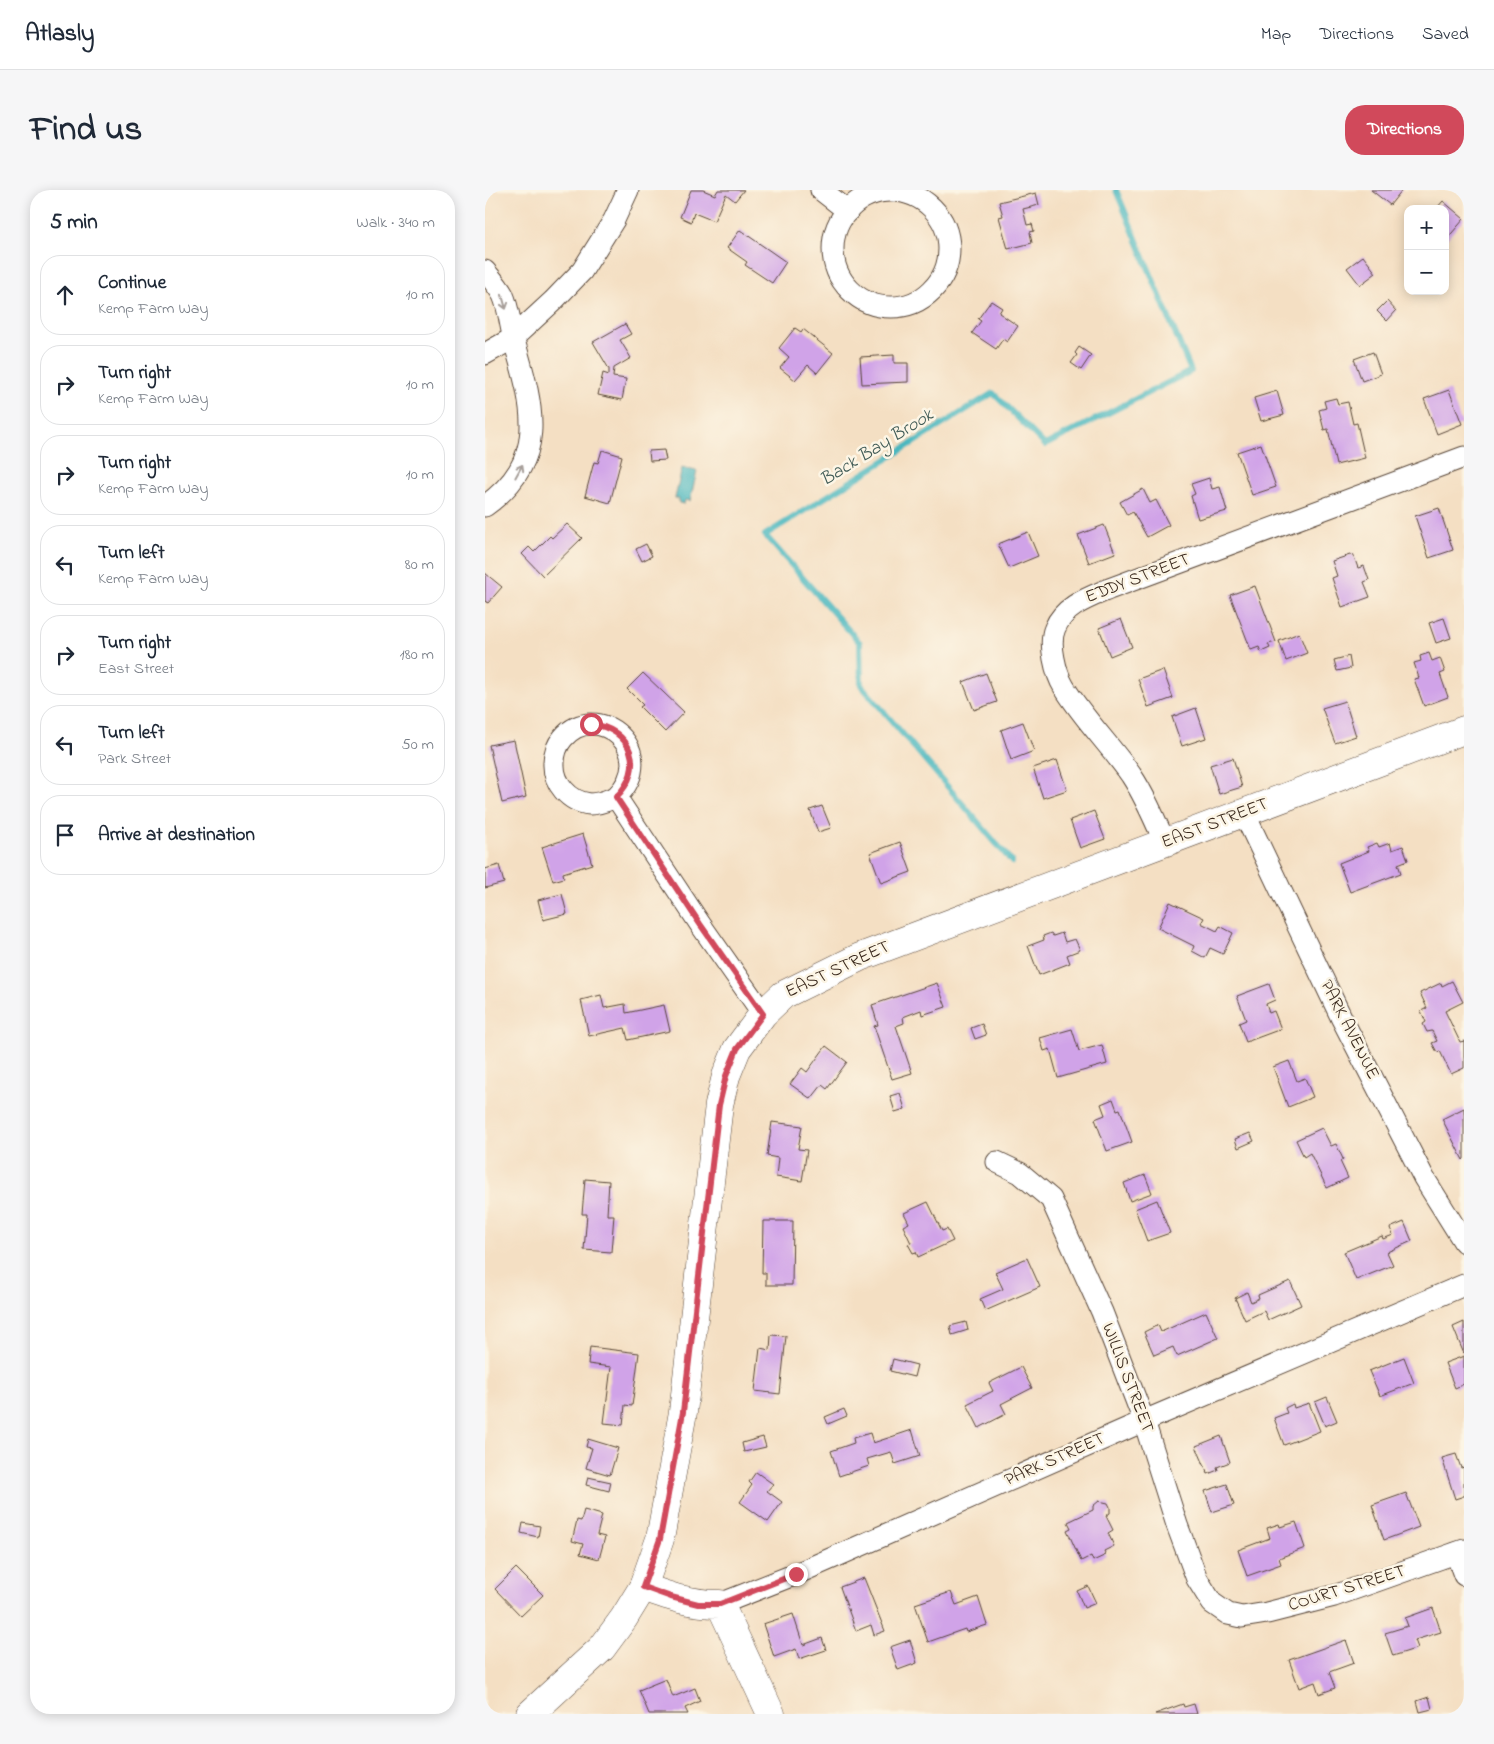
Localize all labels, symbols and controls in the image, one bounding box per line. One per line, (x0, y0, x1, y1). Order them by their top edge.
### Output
text: Atlasly (25, 17, 94, 52)
text: Map (1261, 22, 1291, 48)
text: Directions (1319, 22, 1394, 48)
text: Saved (1422, 22, 1469, 48)
text: Find us (30, 105, 142, 156)
button: Directions (1345, 105, 1464, 155)
map controls (1404, 205, 1449, 295)
button: + (1404, 205, 1449, 250)
text: 5 min (50, 208, 98, 238)
text: Walk · 340 m (356, 211, 435, 235)
button: − (1404, 250, 1449, 295)
text: Continue (98, 270, 166, 297)
icon: ahead (51, 281, 79, 309)
text: 10 m (406, 283, 434, 307)
one-way arrow (500, 293, 510, 309)
text: Kemp Farm Way (98, 297, 208, 321)
text: Turn right (98, 360, 171, 387)
icon: right (51, 371, 79, 399)
text: 10 m (406, 373, 434, 397)
text: Kemp Farm Way (98, 387, 208, 411)
water label: Back Bay Brook (815, 402, 939, 494)
text: Turn right (98, 450, 171, 477)
icon: right (51, 461, 79, 489)
text: 10 m (406, 463, 434, 487)
one-way arrow (514, 465, 524, 479)
text: Kemp Farm Way (98, 477, 208, 501)
text: Turn left (98, 540, 165, 567)
street label: EDDY STREET (1082, 547, 1194, 611)
icon: left (51, 551, 79, 579)
text: 80 m (405, 553, 434, 577)
text: Kemp Farm Way (98, 567, 208, 591)
text: Turn right (98, 630, 171, 657)
icon: right (51, 641, 79, 669)
text: 180 m (400, 643, 434, 667)
text: East Street (98, 657, 174, 681)
route start (580, 713, 603, 736)
text: Turn left (98, 720, 165, 747)
icon: left (51, 731, 79, 759)
text: 50 m (402, 733, 434, 757)
text: Park Street (98, 747, 171, 771)
street label: EAST STREET (1158, 792, 1272, 856)
icon: arrive (51, 821, 79, 849)
text: Arrive at destination (98, 822, 255, 849)
street label: EAST STREET (782, 934, 894, 1006)
street label: PARK AVENUE (1313, 976, 1385, 1084)
street label: WILLIS STREET (1094, 1319, 1160, 1437)
street label: PARK STREET (1001, 1426, 1109, 1494)
street label: COURT STREET (1285, 1559, 1409, 1619)
route end (785, 1563, 808, 1586)

